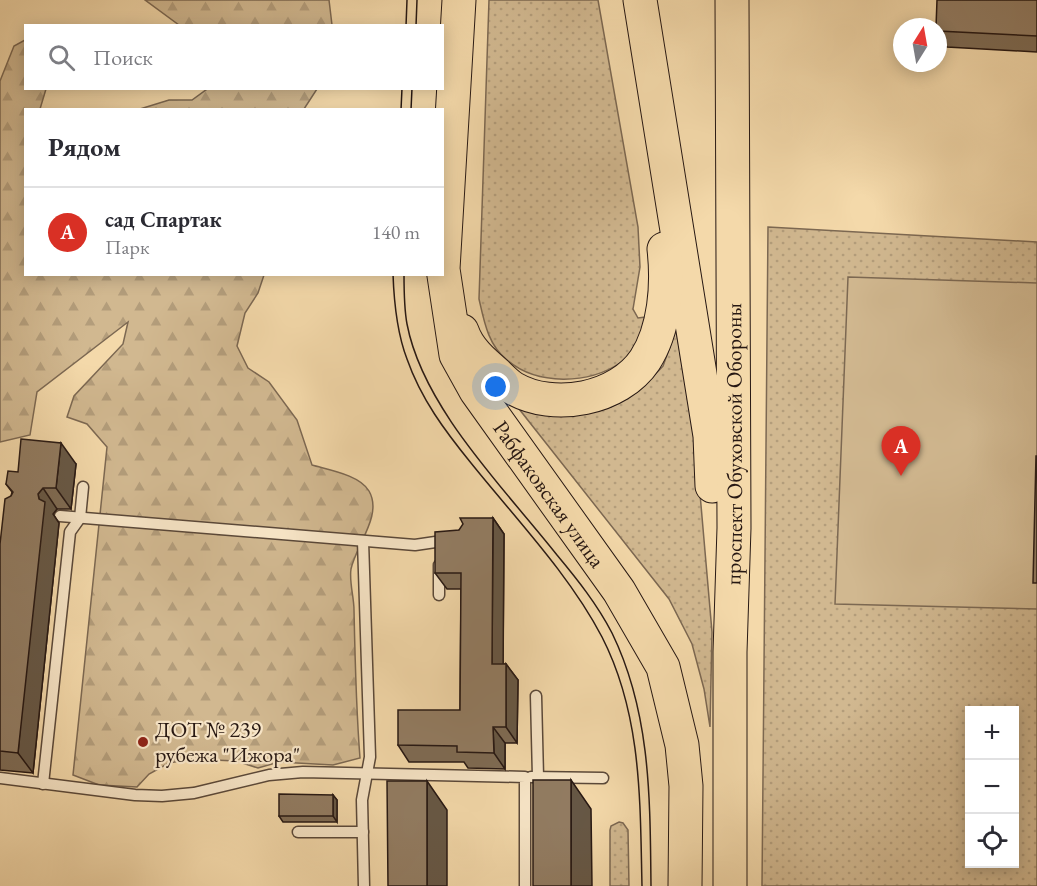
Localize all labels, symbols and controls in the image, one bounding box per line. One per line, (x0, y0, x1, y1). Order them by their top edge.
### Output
north arrow (893, 18, 947, 72)
search box (24, 24, 444, 90)
icon: search (45, 41, 78, 74)
text: Поиск (93, 43, 153, 72)
text: Рядом (48, 130, 121, 164)
text: сад Спартак (105, 205, 222, 234)
text: A (60, 219, 75, 245)
text: 140 m (372, 219, 420, 245)
text: Парк (105, 234, 149, 260)
street label: проспект Обуховской Обороны (718, 303, 749, 586)
your location (481, 372, 510, 401)
street label: Рабфаковская улица (486, 415, 612, 574)
pin: A (882, 426, 920, 476)
map controls (965, 706, 1019, 868)
button: + (965, 706, 1019, 760)
place label: ДОТ № 239 рубежа "Ижора" (155, 715, 300, 769)
marker: ДОТ № 239 рубежа "Ижора" (136, 735, 150, 749)
button: − (965, 760, 1019, 814)
button: locate (965, 814, 1019, 868)

